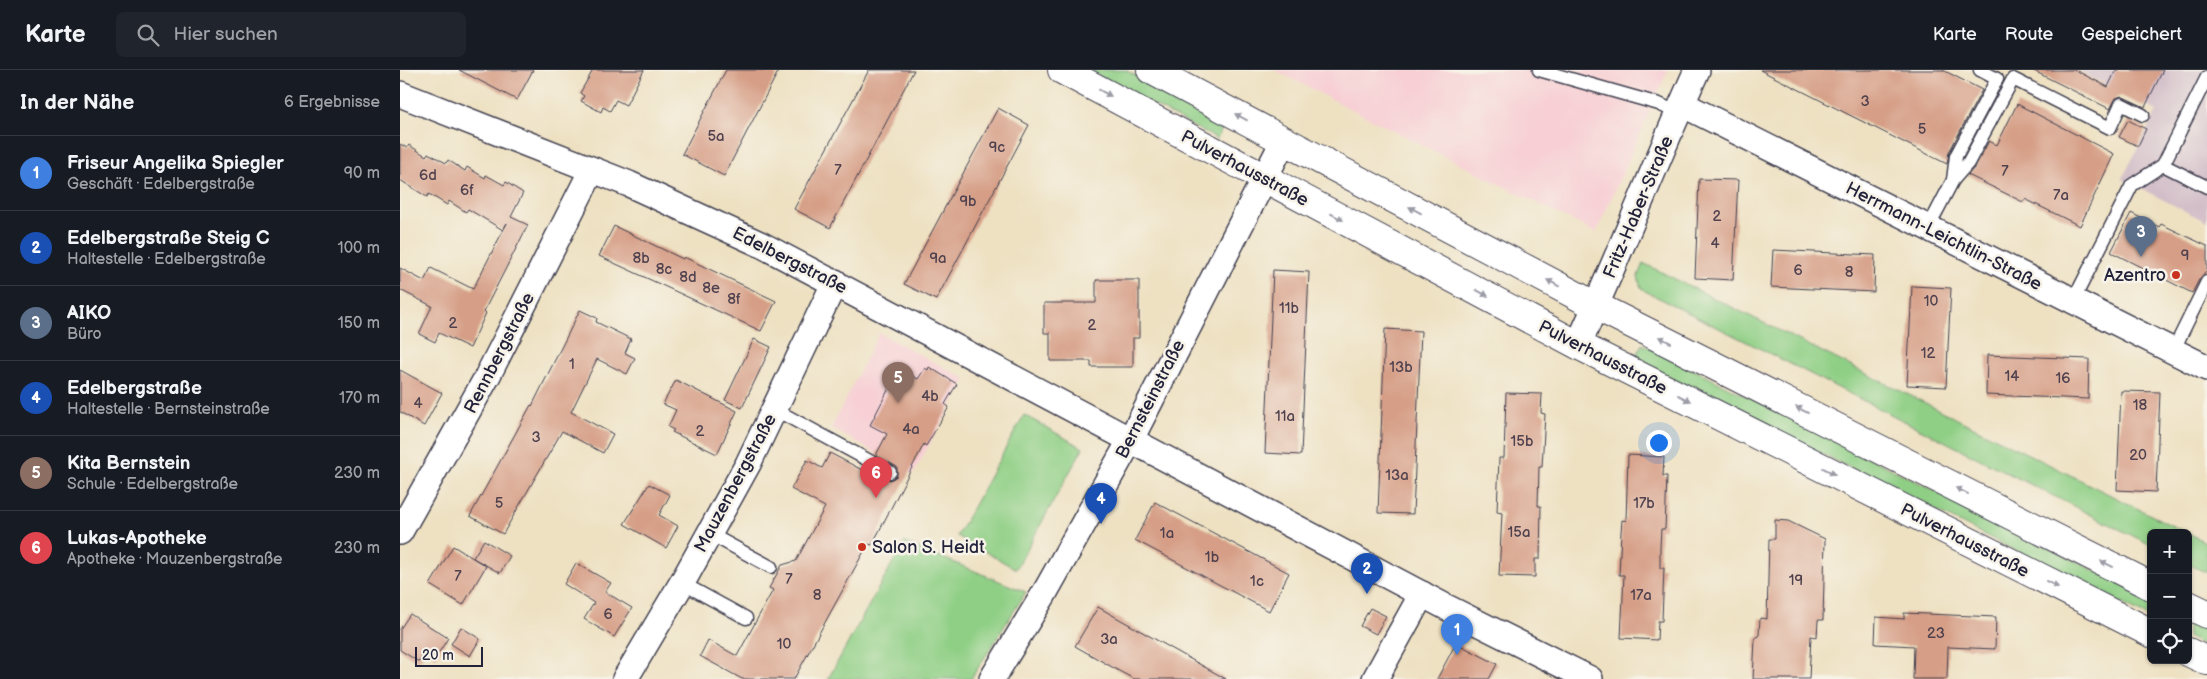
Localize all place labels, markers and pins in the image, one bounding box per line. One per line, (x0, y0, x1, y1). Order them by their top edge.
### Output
pin: 3 (2125, 216, 2157, 257)
place label: Azentro (2104, 265, 2166, 286)
marker: Azentro (2170, 269, 2182, 281)
pin: 5 (882, 362, 914, 403)
pin: 6 (860, 457, 892, 498)
pin: 4 (1085, 483, 1117, 524)
place label: Salon S. Heidt (872, 537, 985, 558)
marker: Salon S. Heidt (856, 541, 868, 553)
pin: 2 (1351, 553, 1383, 594)
pin: 1 (1441, 614, 1473, 655)

